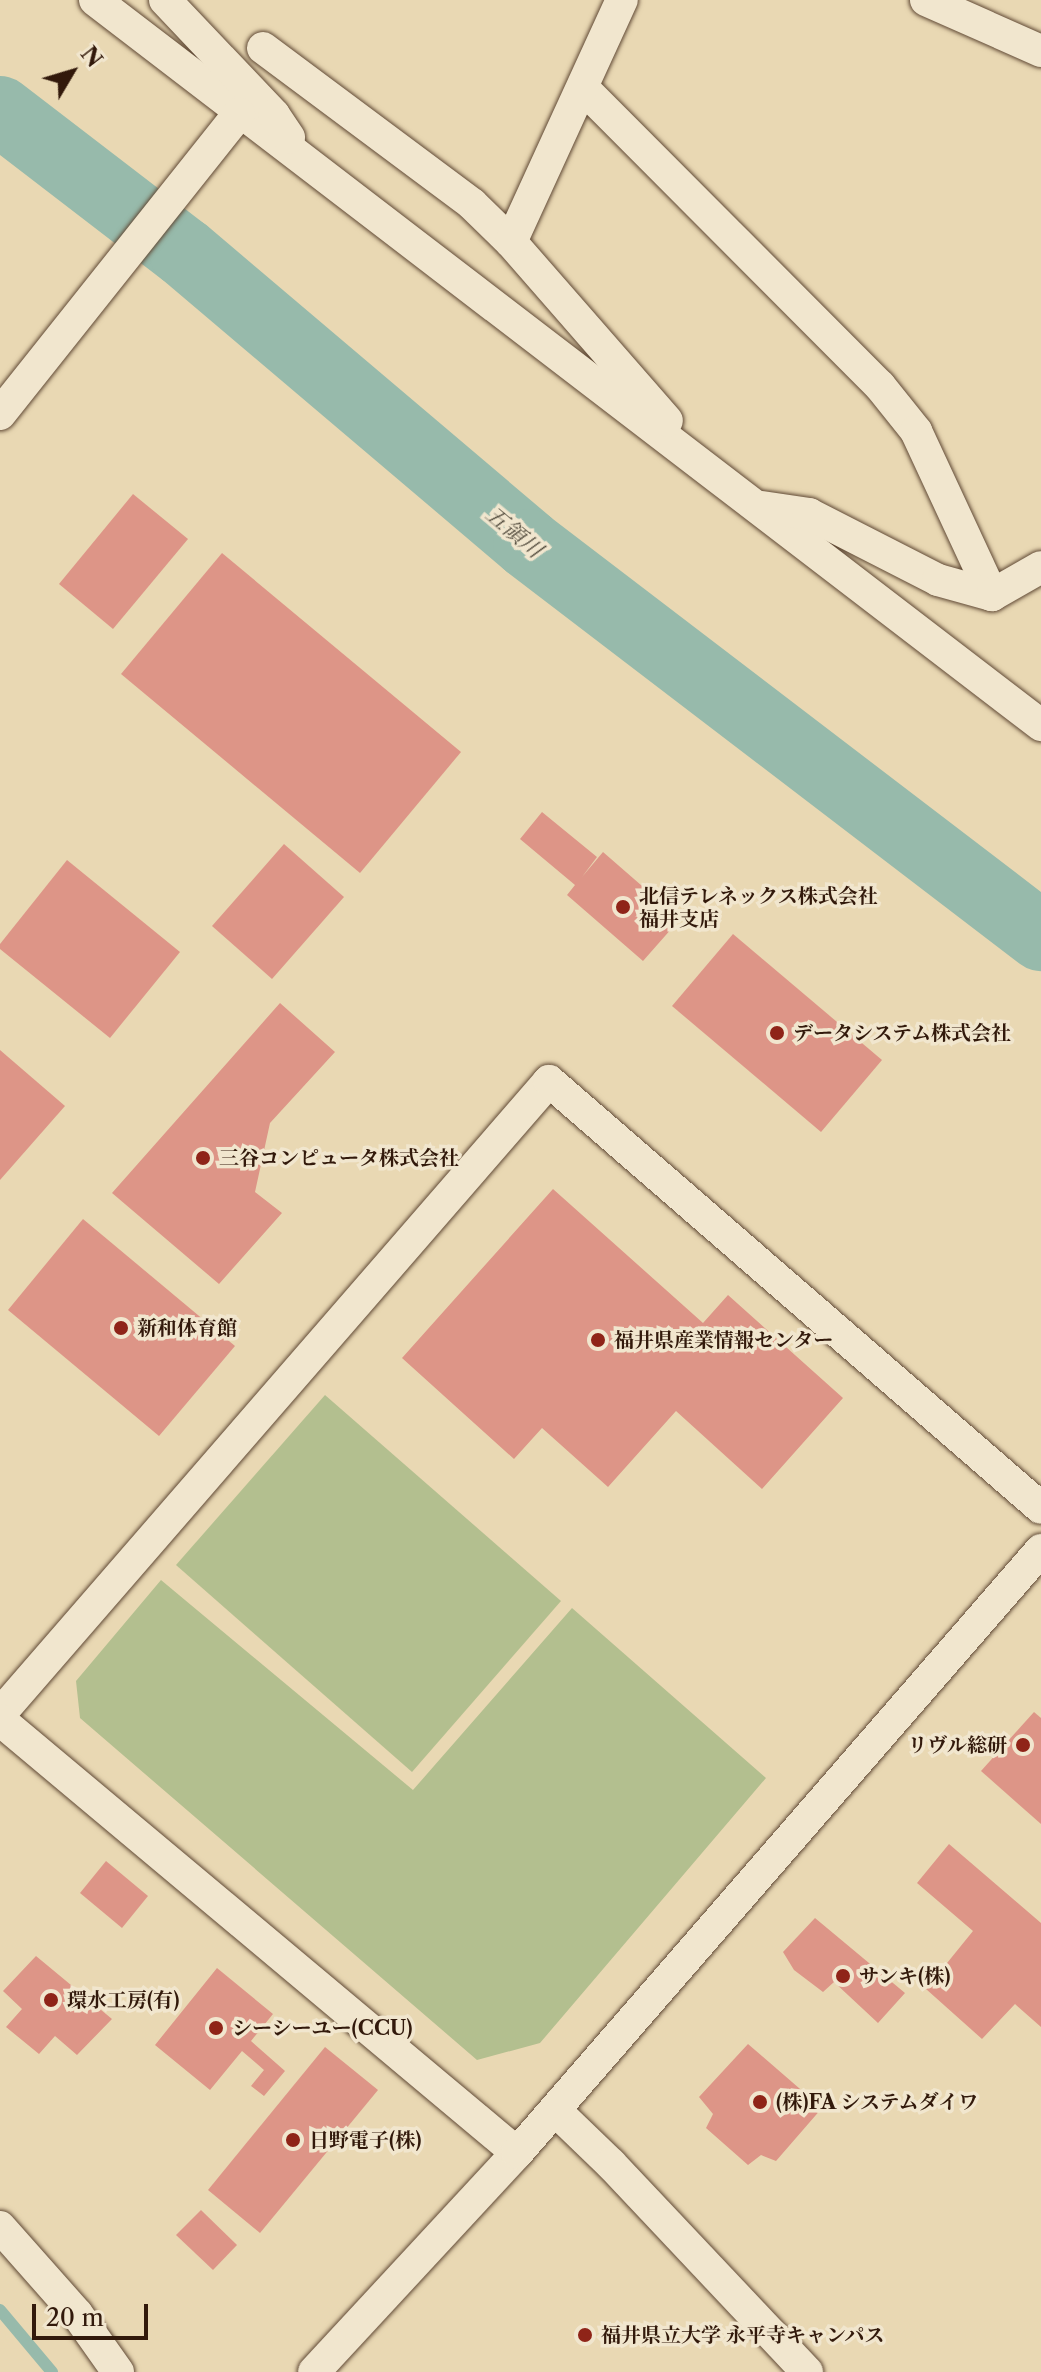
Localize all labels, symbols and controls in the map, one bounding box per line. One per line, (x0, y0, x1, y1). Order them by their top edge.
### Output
north arrow (32, 32, 112, 112)
text: N (75, 41, 108, 73)
water label: 五領川 (480, 501, 548, 563)
place label: 北信テレネックス株式会社 福井支店 (639, 884, 879, 931)
marker: 北信テレネックス株式会社 福井支店 (614, 898, 632, 916)
place label: データシステム株式会社 (793, 1021, 1013, 1045)
marker: データシステム株式会社 (768, 1024, 786, 1042)
place label: 三谷コンピュータ株式会社 (219, 1146, 459, 1170)
marker: 三谷コンピュータ株式会社 (194, 1149, 212, 1167)
place label: 新和体育館 (137, 1316, 237, 1340)
marker: 新和体育館 (112, 1319, 130, 1337)
place label: 福井県産業情報センター (614, 1328, 834, 1352)
marker: 福井県産業情報センター (589, 1331, 607, 1349)
place label: リヴル総研 (907, 1733, 1007, 1757)
marker: リヴル総研 (1014, 1736, 1032, 1754)
place label: サンキ(株) (859, 1964, 951, 1988)
marker: サンキ(株) (834, 1967, 852, 1985)
place label: 環水工房(有) (67, 1988, 179, 2012)
marker: 環水工房(有) (42, 1991, 60, 2009)
place label: シーシーユー(CCU) (232, 2016, 413, 2040)
marker: シーシーユー(CCU) (207, 2019, 225, 2037)
place label: (株)FA システムダイワ (776, 2090, 981, 2114)
marker: (株)FA システムダイワ (751, 2093, 769, 2111)
place label: 日野電子(株) (309, 2128, 421, 2152)
marker: 日野電子(株) (284, 2131, 302, 2149)
scale bar (36, 2288, 152, 2338)
text: 20 m (46, 2303, 104, 2332)
place label: 福井県立大学 永平寺キャンパス (601, 2323, 886, 2347)
marker: 福井県立大学 永平寺キャンパス (576, 2326, 594, 2344)

